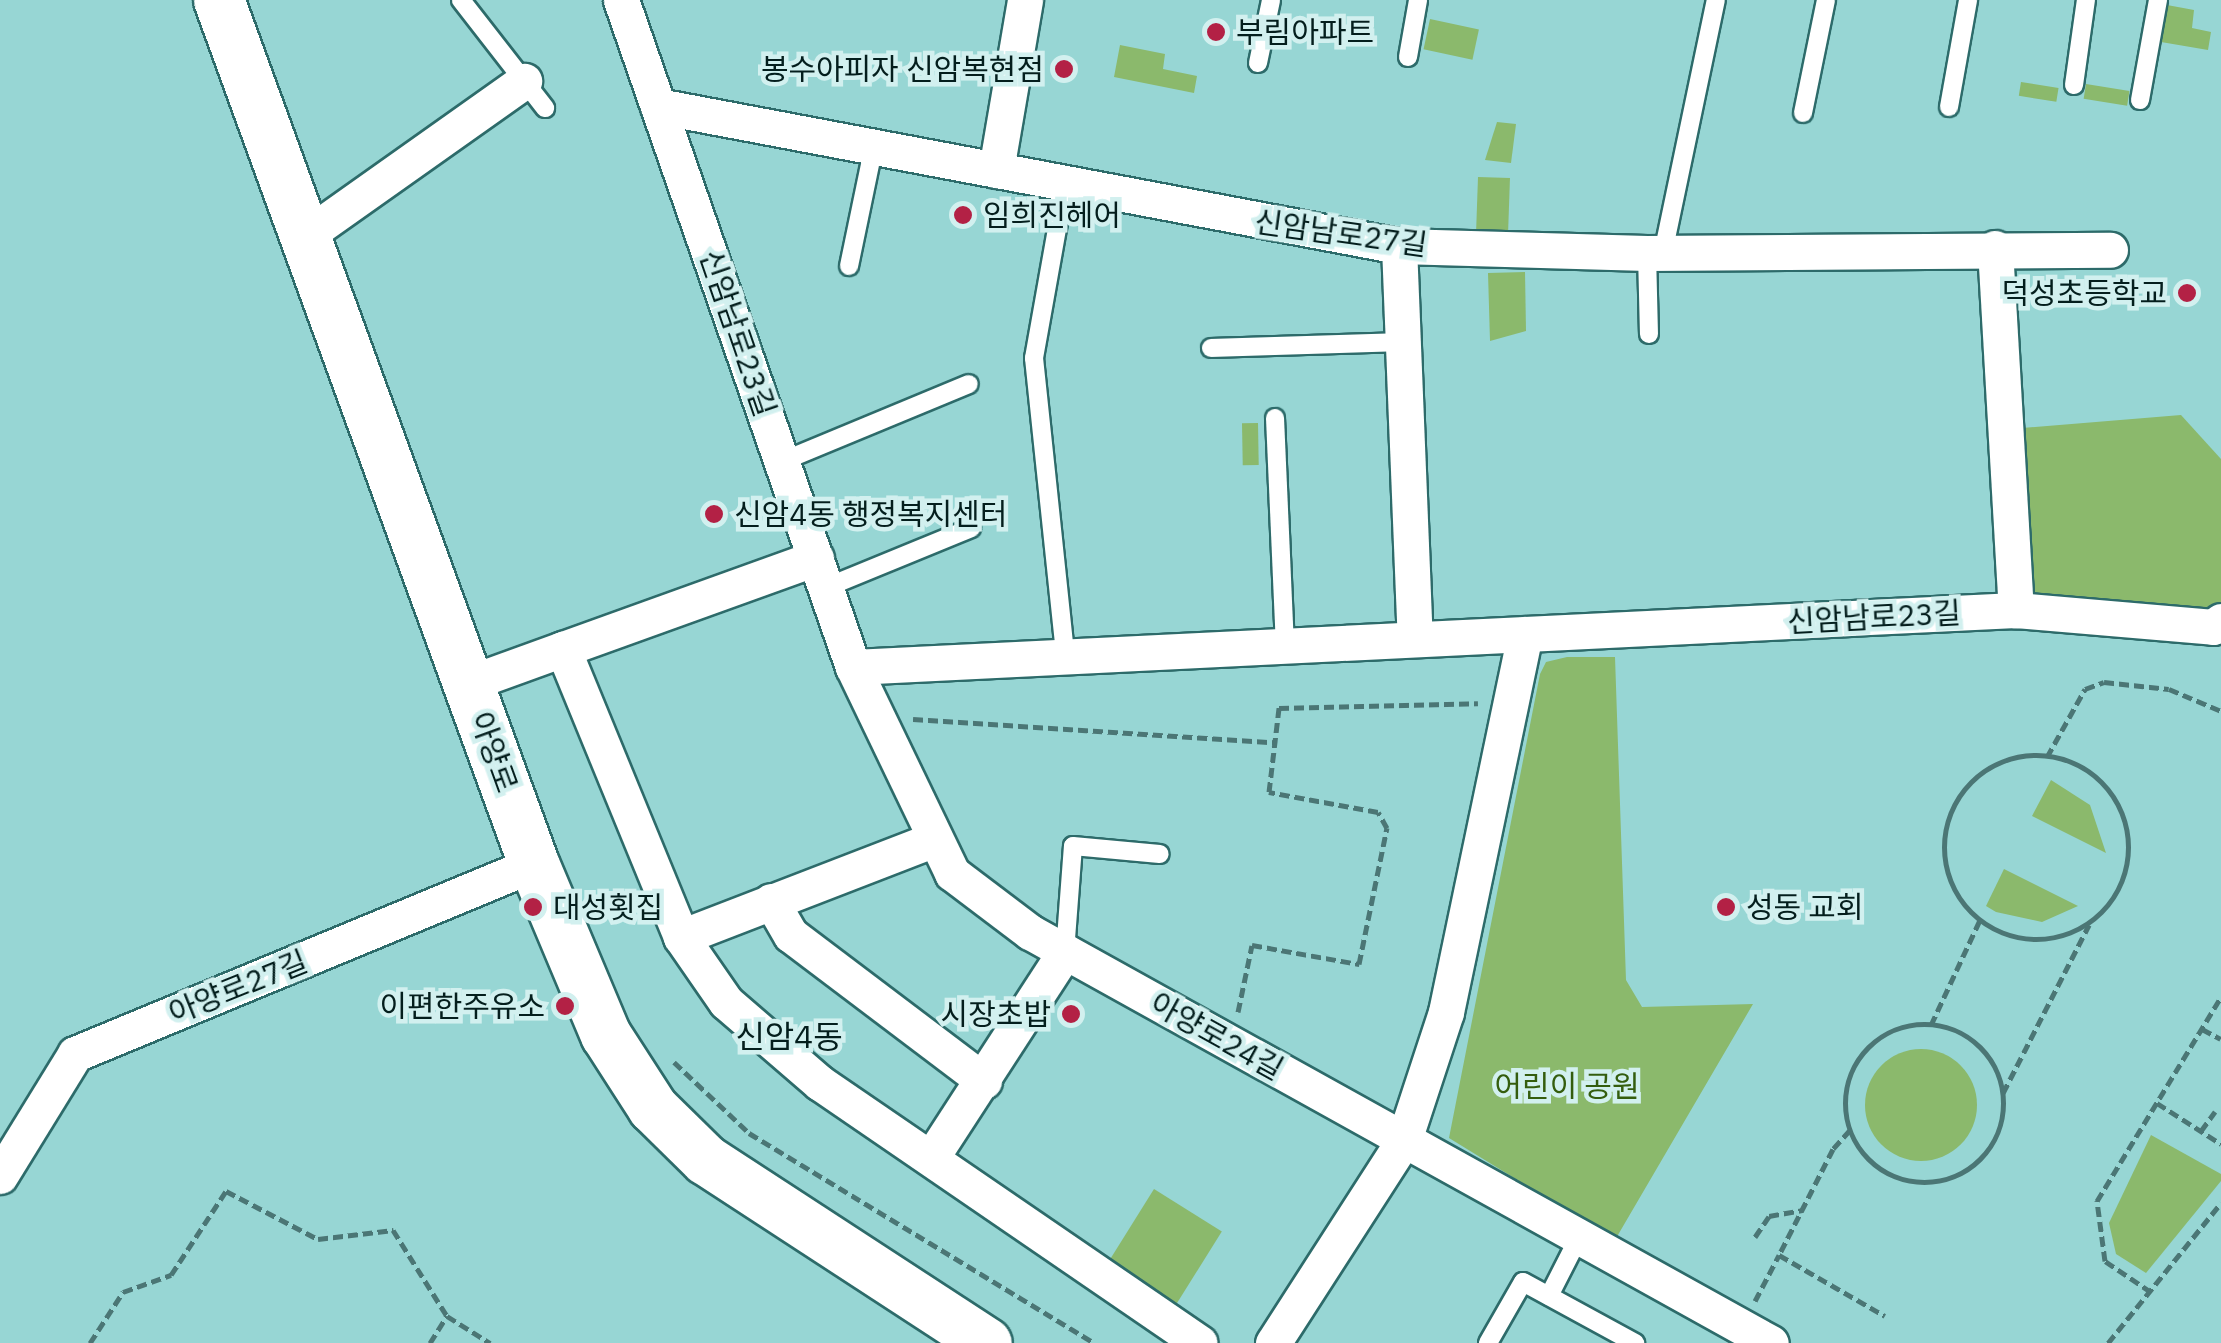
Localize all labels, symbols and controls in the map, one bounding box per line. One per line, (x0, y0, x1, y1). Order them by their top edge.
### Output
place label: 부림아파트 (1236, 14, 1374, 50)
marker: 부림아파트 (1205, 21, 1227, 43)
place label: 봉수아피자 신암복현점 (761, 51, 1044, 87)
marker: 봉수아피자 신암복현점 (1053, 58, 1075, 80)
place label: 임희진헤어 (983, 197, 1121, 233)
street label: 신암남로27길 (1252, 203, 1430, 263)
marker: 임희진헤어 (952, 204, 974, 226)
street label: 신암남로23길 (693, 245, 783, 421)
place label: 덕성초등학교 (2001, 275, 2167, 311)
marker: 덕성초등학교 (2176, 282, 2198, 304)
place label: 신암4동 행정복지센터 (734, 496, 1007, 532)
marker: 신암4동 행정복지센터 (703, 503, 725, 525)
street label: 신암남로23길 (1786, 594, 1962, 640)
street label: 아양로 (463, 707, 525, 797)
place label: 대성횟집 (553, 889, 663, 925)
place label: 성동 교회 (1746, 889, 1863, 925)
marker: 대성횟집 (522, 896, 544, 918)
marker: 성동 교회 (1715, 896, 1737, 918)
street label: 아양로27길 (163, 943, 313, 1031)
street label: 아양로24길 (1144, 985, 1290, 1087)
place label: 이편한주유소 (379, 988, 545, 1024)
marker: 이편한주유소 (554, 995, 576, 1017)
place label: 시장초밥 (941, 996, 1051, 1032)
marker: 시장초밥 (1060, 1003, 1082, 1025)
district label: 신암4동 (735, 1017, 843, 1055)
park label: 어린이 공원 (1494, 1068, 1640, 1104)

